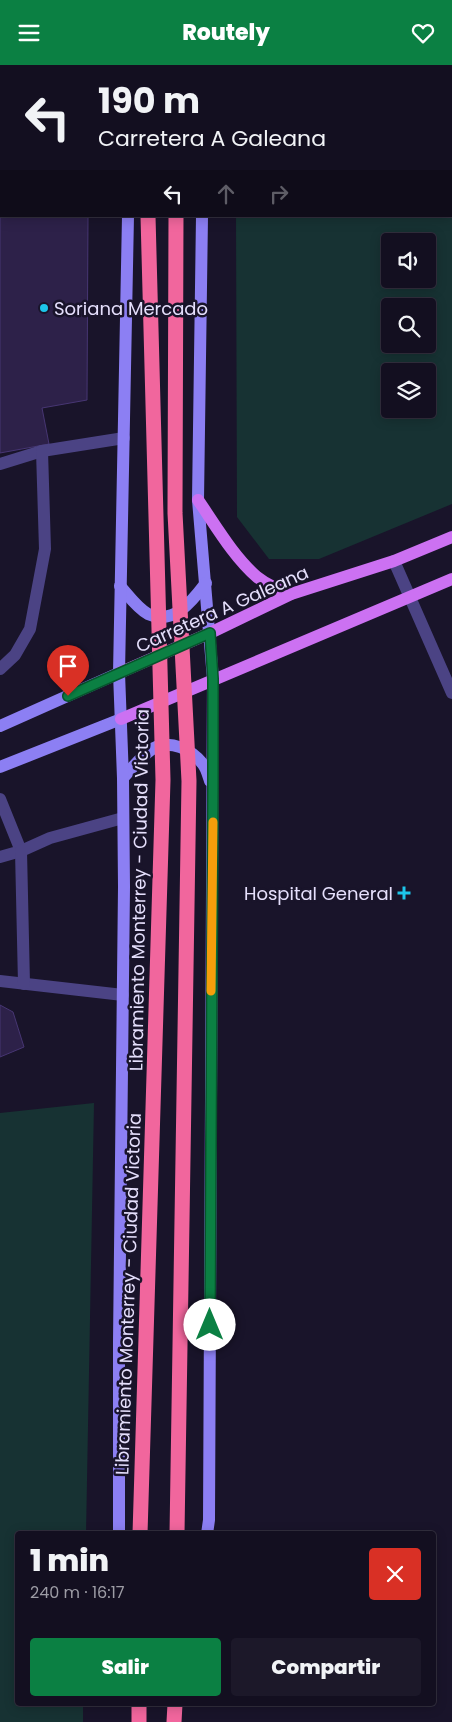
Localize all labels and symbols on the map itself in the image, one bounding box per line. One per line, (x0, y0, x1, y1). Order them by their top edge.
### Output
place label: Soriana Mercado (54, 296, 208, 321)
marker: Soriana Mercado (38, 302, 50, 314)
street label: Carretera A Galeana (132, 560, 312, 658)
pin (47, 645, 89, 696)
street label: Libramiento Monterrey - Ciudad Victoria (123, 709, 155, 1071)
place label: Hospital General (244, 881, 393, 906)
marker: Hospital General (397, 886, 411, 900)
street label: Libramiento Monterrey - Ciudad Victoria (109, 1113, 147, 1475)
position arrow (183, 1298, 235, 1350)

